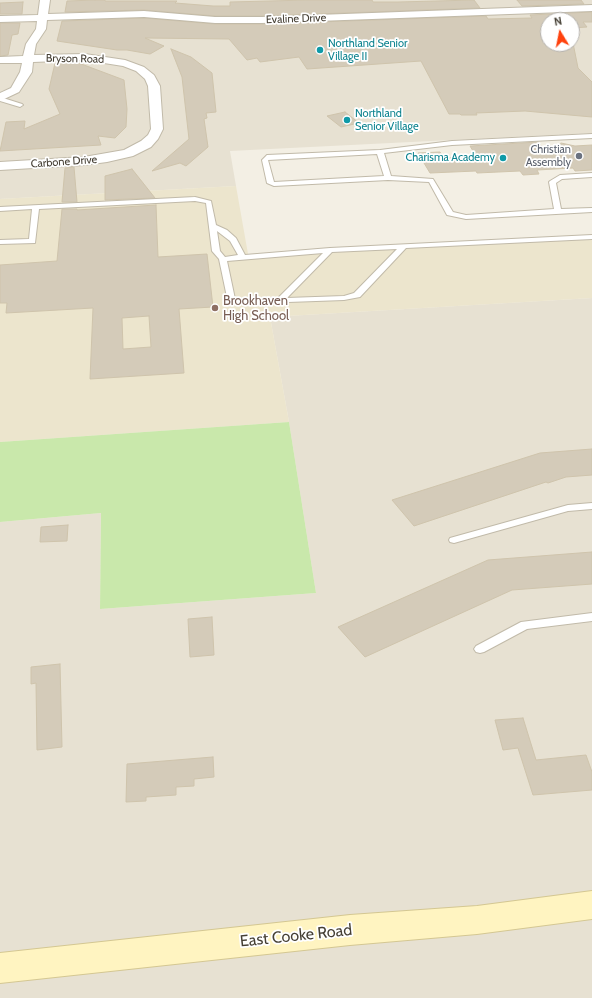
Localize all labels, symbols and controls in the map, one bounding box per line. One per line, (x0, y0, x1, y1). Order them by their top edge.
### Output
street label: Evaline Drive (266, 11, 326, 27)
north arrow (540, 12, 580, 52)
text: N (553, 14, 563, 29)
place label: Northland Senior Village II (328, 37, 407, 63)
marker: Northland Senior Village II (315, 45, 325, 55)
street label: Bryson Road (46, 52, 104, 66)
place label: Northland Senior Village (355, 107, 419, 133)
marker: Northland Senior Village (342, 115, 352, 125)
place label: Christian Assembly (526, 143, 571, 169)
place label: Charisma Academy (406, 151, 495, 165)
marker: Christian Assembly (574, 151, 584, 161)
street label: Carbone Drive (30, 153, 98, 171)
marker: Charisma Academy (498, 153, 508, 163)
place label: Brookhaven High School (223, 293, 289, 324)
marker: Brookhaven High School (210, 303, 220, 313)
street label: East Cooke Road (239, 921, 353, 951)

